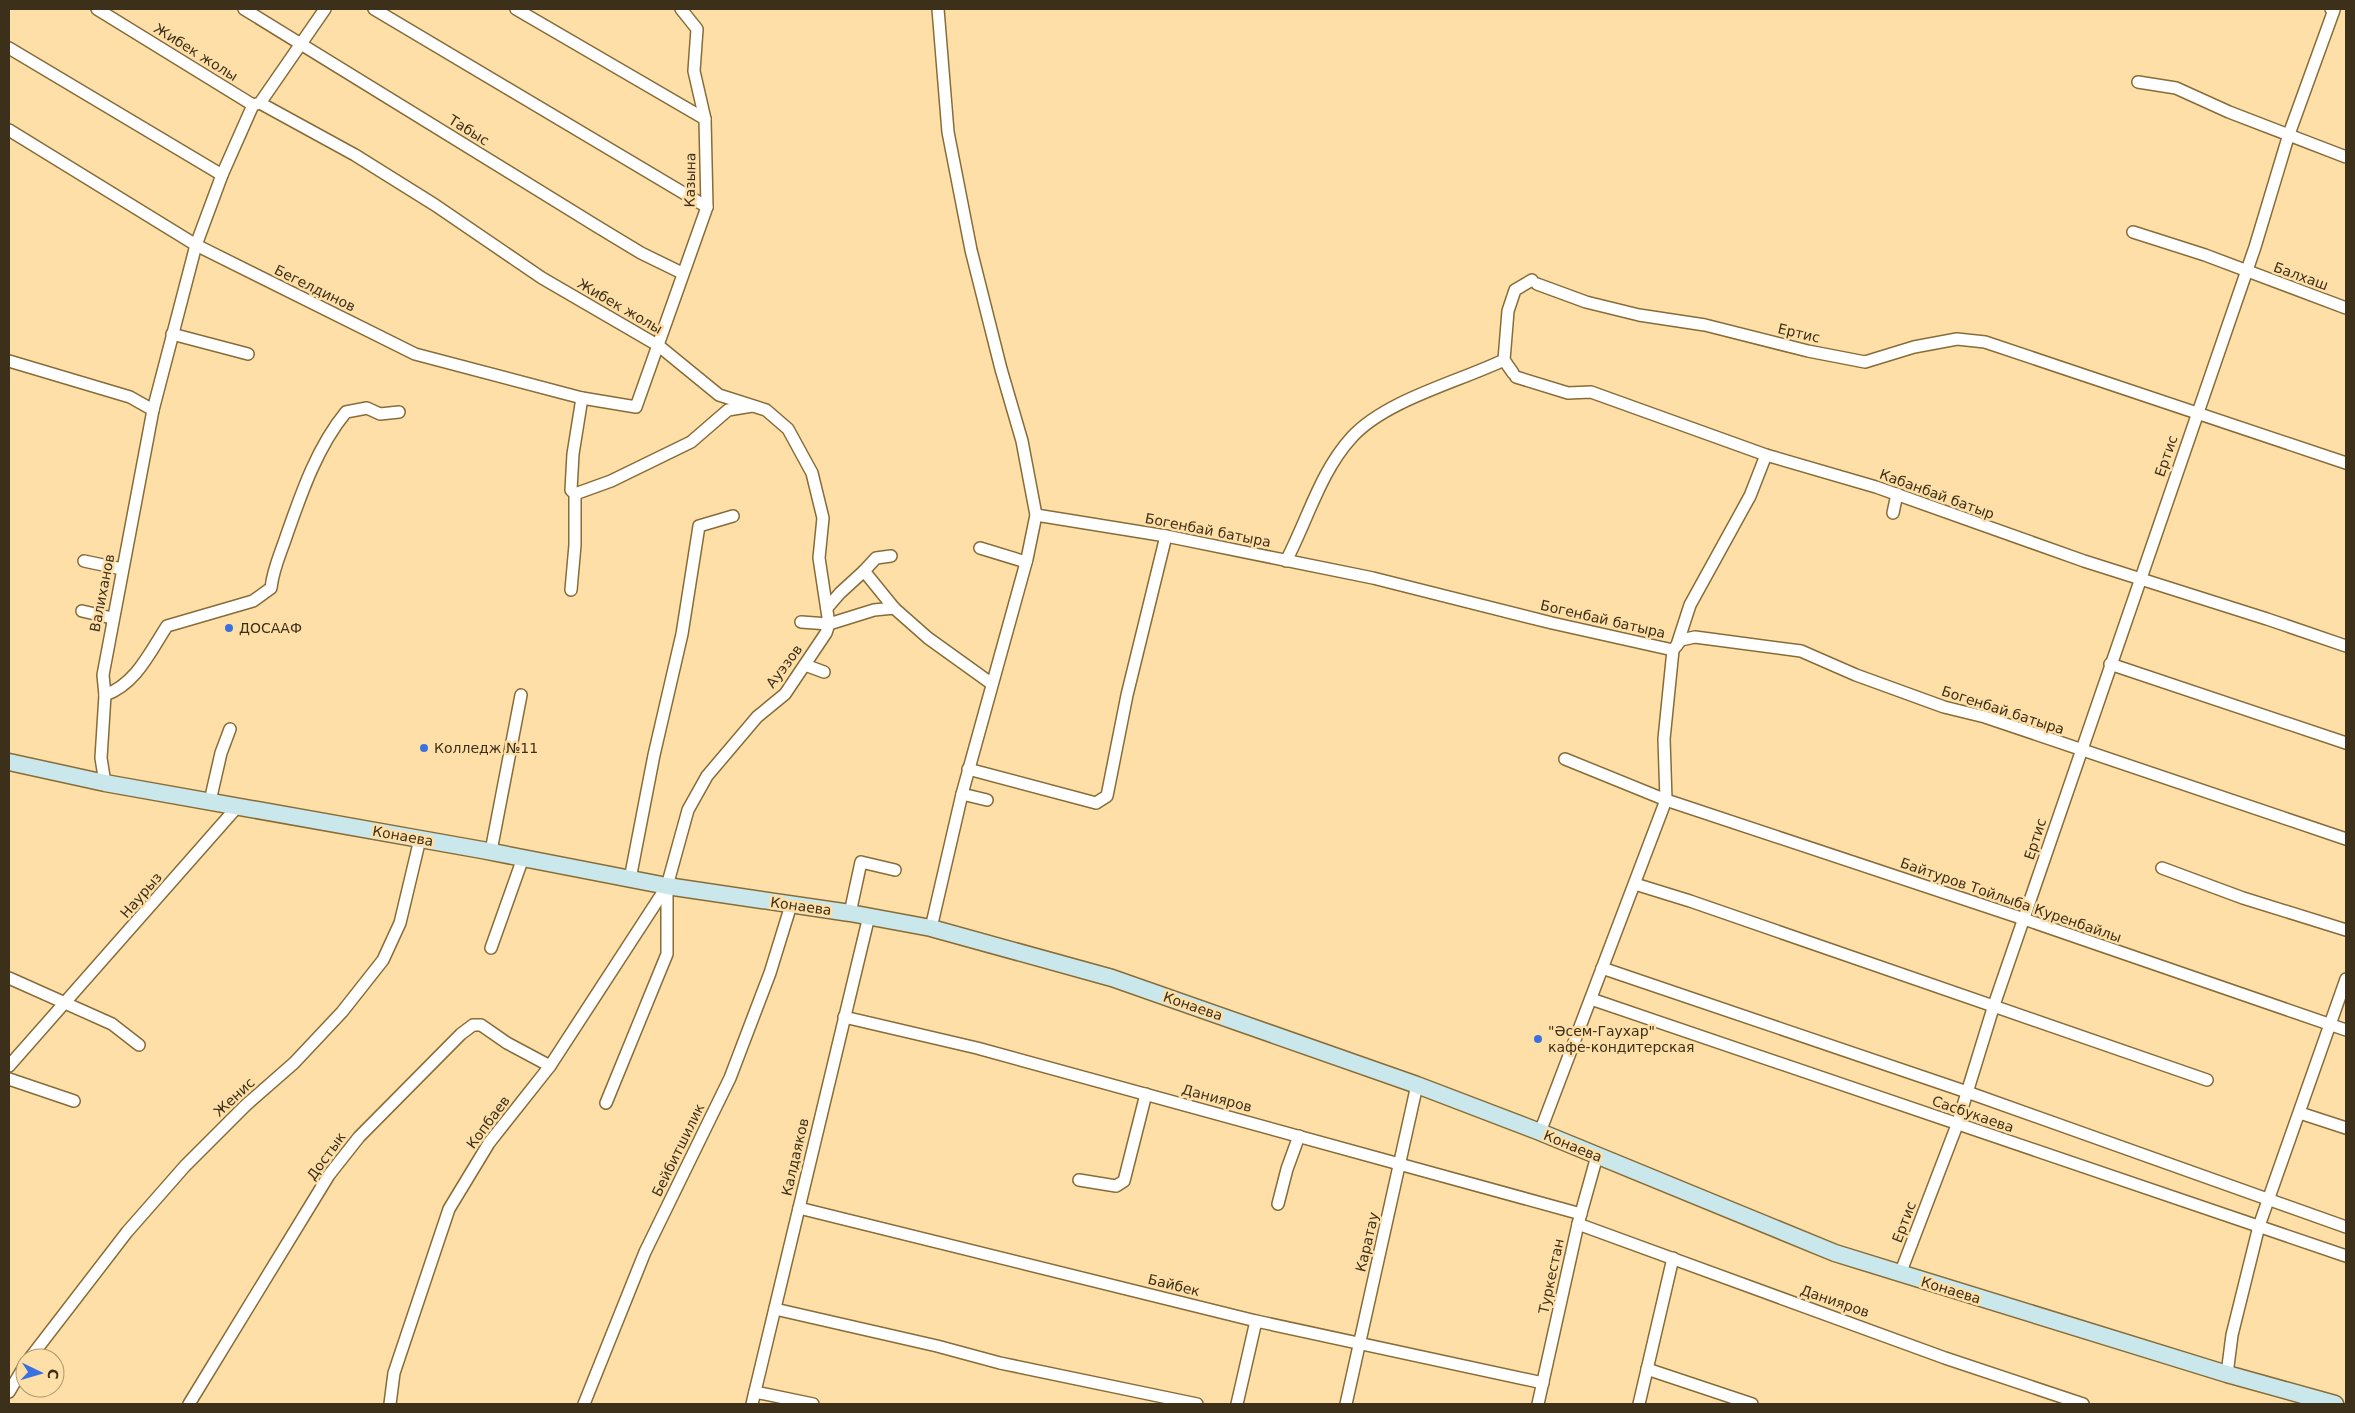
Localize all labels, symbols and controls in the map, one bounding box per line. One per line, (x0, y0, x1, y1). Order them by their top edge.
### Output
street label: Жибек жолы (151, 20, 241, 84)
street label: Табыс (445, 111, 492, 149)
street label: Казына (682, 152, 698, 208)
street label: Балхаш (2272, 259, 2330, 293)
street label: Бегелдинов (272, 262, 358, 314)
street label: Жибек жолы (575, 275, 665, 337)
street label: Ертис (1776, 320, 1822, 346)
street label: Ертис (2151, 433, 2181, 479)
street label: Кабанбай батыр (1877, 466, 1997, 522)
street label: Богенбай батыра (1144, 510, 1272, 550)
street label: Валиханов (87, 553, 117, 633)
street label: Богенбай батыра (1539, 597, 1667, 641)
place label: ДОСААФ (239, 620, 302, 636)
marker: ДОСААФ (223, 622, 235, 634)
street label: Ауэзов (763, 641, 805, 691)
street label: Богенбай батыра (1940, 683, 2066, 737)
place label: Колледж №11 (434, 740, 538, 756)
marker: Колледж №11 (418, 742, 430, 754)
street label: Ертис (2021, 816, 2049, 862)
street label: Конаева (371, 823, 435, 849)
street label: Байтуров Тойлыба Куренбайлы (1898, 855, 2124, 945)
street label: Наурыз (117, 869, 165, 921)
street label: Конаева (769, 894, 833, 918)
street label: Конаева (1161, 988, 1225, 1024)
place label: "Әсем-Гаухар" кафе-кондитерская (1548, 1023, 1694, 1055)
marker: "Әсем-Гаухар" кафе-кондитерская (1532, 1033, 1544, 1045)
street label: Женис (210, 1074, 258, 1120)
street label: Данияров (1180, 1081, 1254, 1115)
street label: Копбаев (463, 1093, 513, 1151)
street label: Сасбукаева (1930, 1093, 2016, 1135)
street label: Бейбитшилик (649, 1101, 707, 1199)
street label: Калдаяков (778, 1117, 812, 1197)
street label: Конаева (1541, 1127, 1605, 1165)
street label: Достык (303, 1129, 349, 1183)
street label: Ертис (1889, 1199, 1919, 1245)
street label: Каратау (1352, 1210, 1382, 1274)
street label: Туркестан (1535, 1237, 1567, 1316)
street label: Байбек (1146, 1271, 1202, 1299)
street label: Конаева (1919, 1273, 1983, 1307)
street label: Данияров (1798, 1282, 1872, 1320)
north arrow (15, 1348, 65, 1398)
text: С (45, 1368, 61, 1380)

